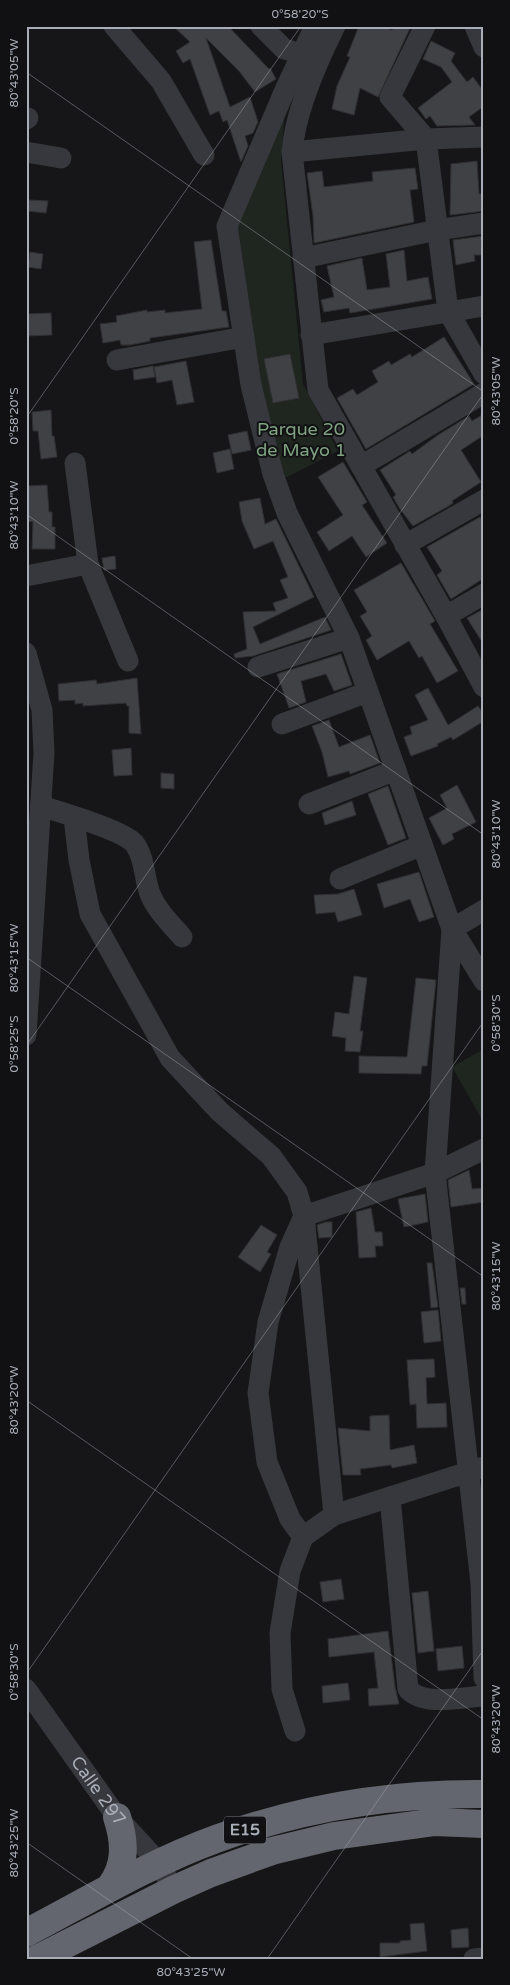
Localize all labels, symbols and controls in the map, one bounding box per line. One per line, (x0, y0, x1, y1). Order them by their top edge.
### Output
text: 0°58'20"S (271, 7, 329, 21)
text: 80°43'05"W (7, 38, 21, 108)
text: 80°43'05"W (489, 356, 503, 426)
text: 0°58'20"S (7, 387, 21, 445)
park label: Parque 20 de Mayo 1 (256, 418, 346, 461)
text: 80°43'10"W (7, 480, 21, 550)
text: 80°43'10"W (489, 799, 503, 869)
text: 80°43'15"W (7, 923, 21, 993)
text: 0°58'30"S (489, 994, 503, 1052)
text: 0°58'25"S (7, 1015, 21, 1073)
text: 80°43'15"W (489, 1241, 503, 1311)
text: 80°43'20"W (7, 1365, 21, 1435)
text: 0°58'30"S (7, 1643, 21, 1701)
text: 80°43'20"W (489, 1684, 503, 1754)
street label: Calle 297 (66, 1752, 131, 1830)
text: 80°43'25"W (7, 1808, 21, 1878)
road number: E15 (224, 1816, 266, 1844)
text: 80°43'25"W (156, 1965, 226, 1979)

